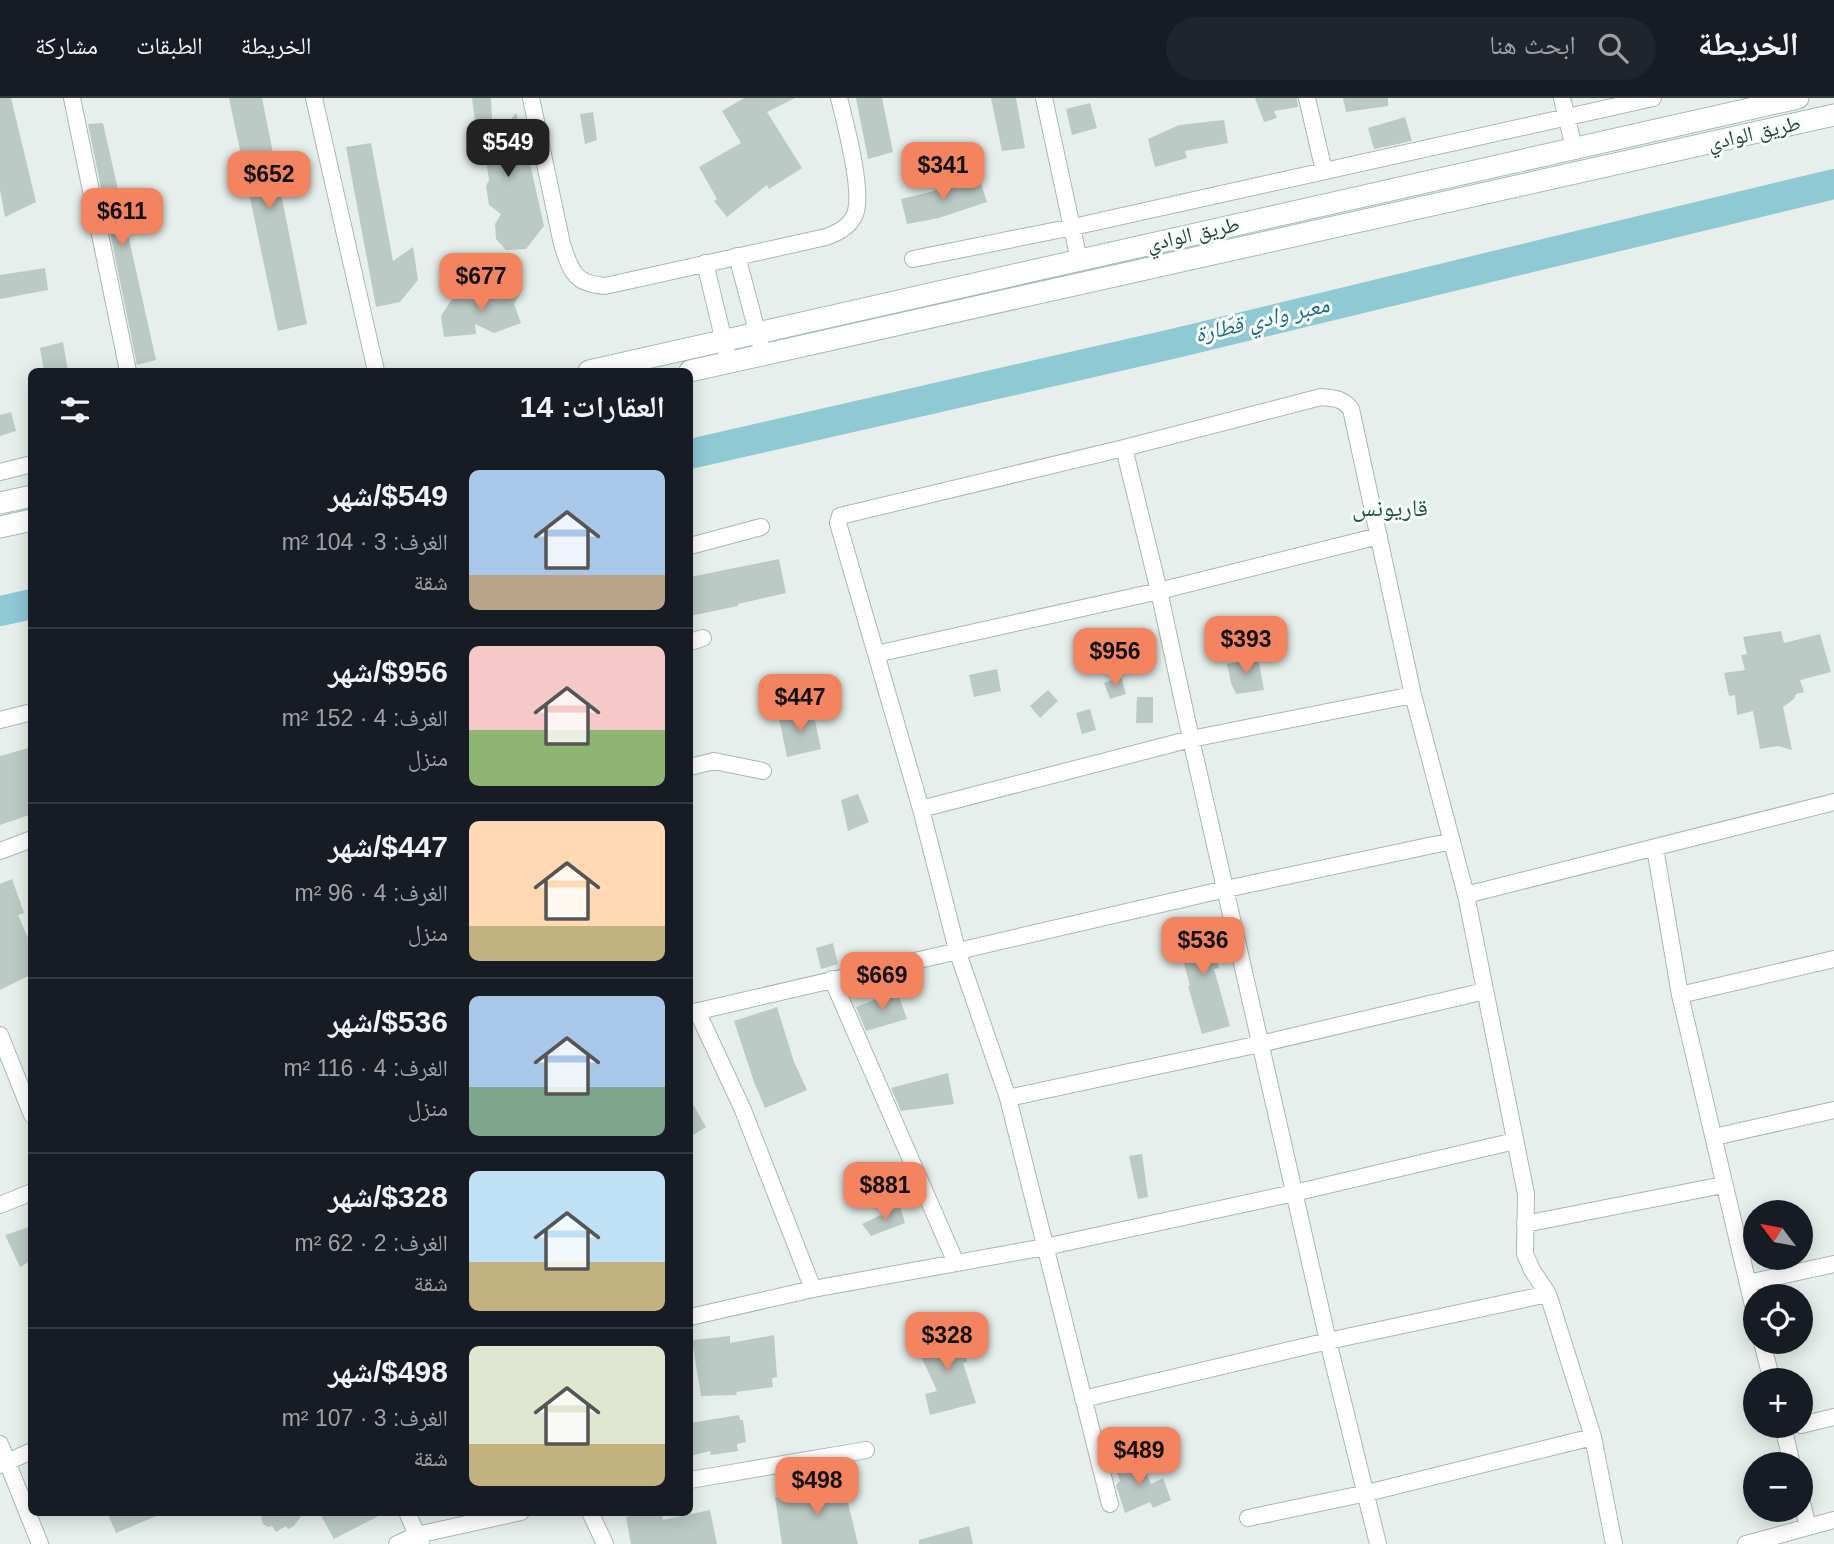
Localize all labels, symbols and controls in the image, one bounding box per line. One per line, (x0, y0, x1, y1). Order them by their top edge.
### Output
search box (1166, 17, 1656, 80)
text: الخريطة (1698, 25, 1799, 62)
icon: search (1594, 29, 1632, 67)
text: ابحث هنا (1489, 30, 1576, 60)
text: مشاركة (35, 32, 98, 59)
text: الطبقات (136, 32, 203, 59)
text: الخريطة (241, 32, 311, 59)
street label: طريق الوادي (1705, 111, 1804, 160)
pin: $549 (467, 120, 549, 179)
text: $549 (482, 129, 534, 155)
pin: $341 (902, 142, 984, 202)
pin: $652 (228, 152, 310, 211)
text: $341 (917, 152, 969, 178)
text: $652 (243, 161, 295, 187)
pin: $611 (81, 188, 163, 248)
text: $611 (97, 198, 147, 224)
street label: طريق الوادي (1144, 212, 1243, 261)
pin: $677 (440, 254, 522, 313)
text: $677 (455, 263, 507, 289)
water label: معبر وادي قطّارة (1192, 291, 1333, 353)
text: العقارات: 14 (520, 390, 665, 423)
icon: filters (56, 391, 94, 429)
text: $549/شهر (328, 479, 448, 512)
district label: قاريونس (1352, 494, 1428, 522)
icon: home (525, 498, 609, 582)
text: الغرف: 3 · 104 m² (282, 529, 448, 555)
text: شقة (414, 569, 448, 595)
pin: $393 (1205, 616, 1287, 676)
text: $393 (1220, 626, 1272, 652)
pin: $956 (1074, 628, 1156, 688)
text: $956 (1089, 638, 1141, 664)
text: $956/شهر (328, 655, 448, 688)
icon: home (525, 674, 609, 758)
pin: $447 (759, 674, 841, 734)
text: $447 (774, 684, 826, 710)
text: الغرف: 4 · 152 m² (282, 705, 448, 731)
text: منزل (408, 745, 448, 771)
text: $447/شهر (328, 830, 448, 863)
icon: home (525, 849, 609, 933)
text: الغرف: 4 · 96 m² (294, 880, 448, 906)
pin: $536 (1162, 918, 1244, 977)
text: منزل (408, 920, 448, 946)
text: $536 (1177, 927, 1229, 953)
pin: $669 (841, 953, 923, 1012)
text: $669 (856, 962, 908, 988)
text: $536/شهر (328, 1005, 448, 1038)
icon: home (525, 1024, 609, 1108)
text: الغرف: 4 · 116 m² (283, 1055, 448, 1081)
text: منزل (408, 1095, 448, 1121)
pin: $881 (844, 1162, 926, 1222)
text: $881 (859, 1172, 911, 1198)
text: $328/شهر (328, 1180, 448, 1213)
icon: home (525, 1199, 609, 1283)
north arrow (1743, 1200, 1813, 1270)
map controls (1743, 1200, 1813, 1522)
text: الغرف: 2 · 62 m² (294, 1230, 448, 1256)
text: شقة (414, 1270, 448, 1296)
button: locate (1743, 1284, 1813, 1354)
pin: $328 (906, 1312, 988, 1372)
text: $328 (921, 1322, 973, 1348)
text: $498/شهر (328, 1355, 448, 1388)
button: + (1743, 1368, 1813, 1438)
icon: home (525, 1374, 609, 1458)
text: الغرف: 3 · 107 m² (282, 1405, 448, 1431)
pin: $489 (1098, 1428, 1180, 1487)
text: $489 (1113, 1437, 1165, 1463)
text: شقة (414, 1445, 448, 1471)
button: − (1743, 1452, 1813, 1522)
pin: $498 (776, 1458, 858, 1517)
text: $498 (791, 1467, 843, 1493)

